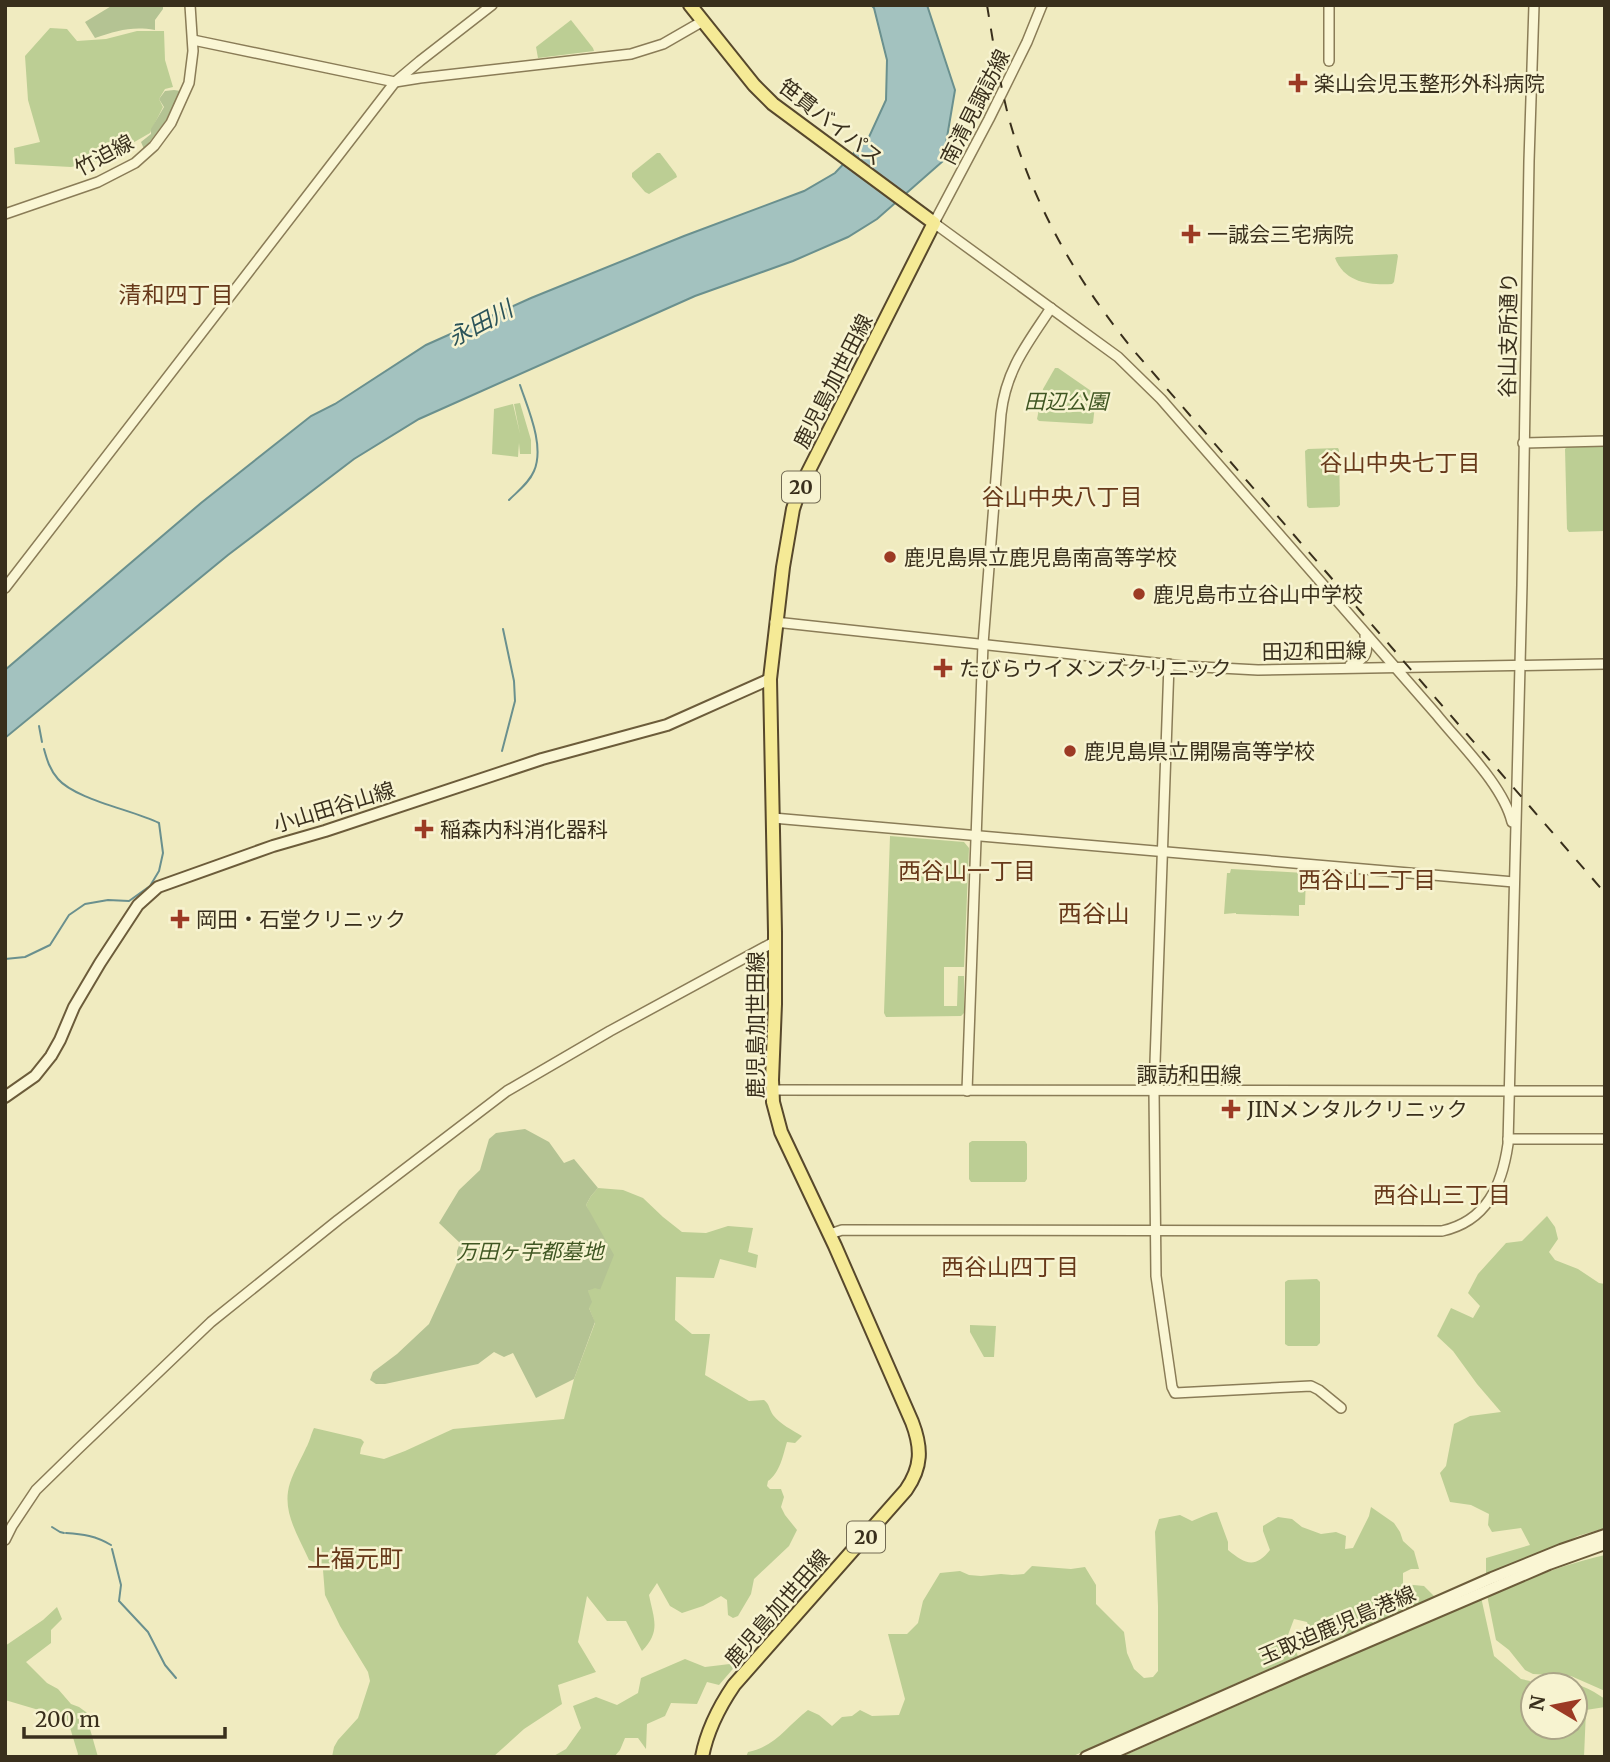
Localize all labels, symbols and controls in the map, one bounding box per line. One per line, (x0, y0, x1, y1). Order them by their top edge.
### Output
street label: 南清見諏訪線 (934, 45, 1016, 169)
place label: 楽山会児玉整形外科病院 (1314, 70, 1545, 97)
street label: 笹貫バイパス (773, 73, 889, 171)
marker: 楽山会児玉整形外科病院 (1288, 73, 1308, 93)
street label: 竹迫線 (70, 128, 138, 182)
place label: 一誠会三宅病院 (1207, 221, 1354, 248)
marker: 一誠会三宅病院 (1181, 224, 1201, 244)
street label: 谷山支所通り (1493, 272, 1523, 398)
district label: 清和四丁目 (119, 280, 234, 309)
water label: 永田川 (443, 293, 520, 352)
street label: 鹿児島加世田線 (788, 309, 878, 453)
park label: 田辺公園 (1024, 388, 1111, 415)
district label: 谷山中央七丁目 (1320, 448, 1481, 477)
road number: 20 (782, 472, 820, 502)
district label: 谷山中央八丁目 (982, 482, 1143, 511)
place label: 鹿児島県立鹿児島南高等学校 (904, 544, 1177, 571)
marker: 鹿児島県立鹿児島南高等学校 (882, 549, 898, 565)
place label: 鹿児島市立谷山中学校 (1153, 581, 1363, 608)
marker: 鹿児島市立谷山中学校 (1131, 586, 1147, 602)
street label: 田辺和田線 (1261, 637, 1367, 665)
place label: たびらウイメンズクリニック (959, 655, 1232, 682)
marker: たびらウイメンズクリニック (933, 658, 953, 678)
place label: 鹿児島県立開陽高等学校 (1084, 738, 1315, 765)
marker: 鹿児島県立開陽高等学校 (1062, 743, 1078, 759)
street label: 小山田谷山線 (270, 776, 398, 838)
place label: 稲森内科消化器科 (440, 816, 608, 843)
marker: 稲森内科消化器科 (414, 819, 434, 839)
district label: 西谷山一丁目 (898, 856, 1036, 885)
district label: 西谷山二丁目 (1298, 865, 1436, 894)
district label: 西谷山 (1058, 898, 1130, 929)
place label: 岡田・石堂クリニック (196, 906, 406, 933)
marker: 岡田・石堂クリニック (170, 909, 190, 929)
street label: 鹿児島加世田線 (742, 952, 769, 1099)
street label: 諏訪和田線 (1137, 1061, 1242, 1088)
place label: JINメンタルクリニック (1246, 1096, 1468, 1123)
marker: JINメンタルクリニック (1221, 1099, 1241, 1119)
district label: 西谷山三丁目 (1373, 1180, 1511, 1209)
park label: 万田ヶ宇都墓地 (457, 1238, 605, 1265)
district label: 西谷山四丁目 (941, 1252, 1079, 1281)
road number: 20 (847, 1522, 885, 1553)
district label: 上福元町 (307, 1543, 403, 1574)
street label: 鹿児島加世田線 (719, 1544, 835, 1672)
street label: 玉取迫鹿児島港線 (1254, 1580, 1420, 1670)
north arrow (1519, 1671, 1589, 1741)
text: N (1524, 1694, 1550, 1713)
scale bar (24, 1696, 226, 1740)
text: 200 m (35, 1706, 100, 1733)

